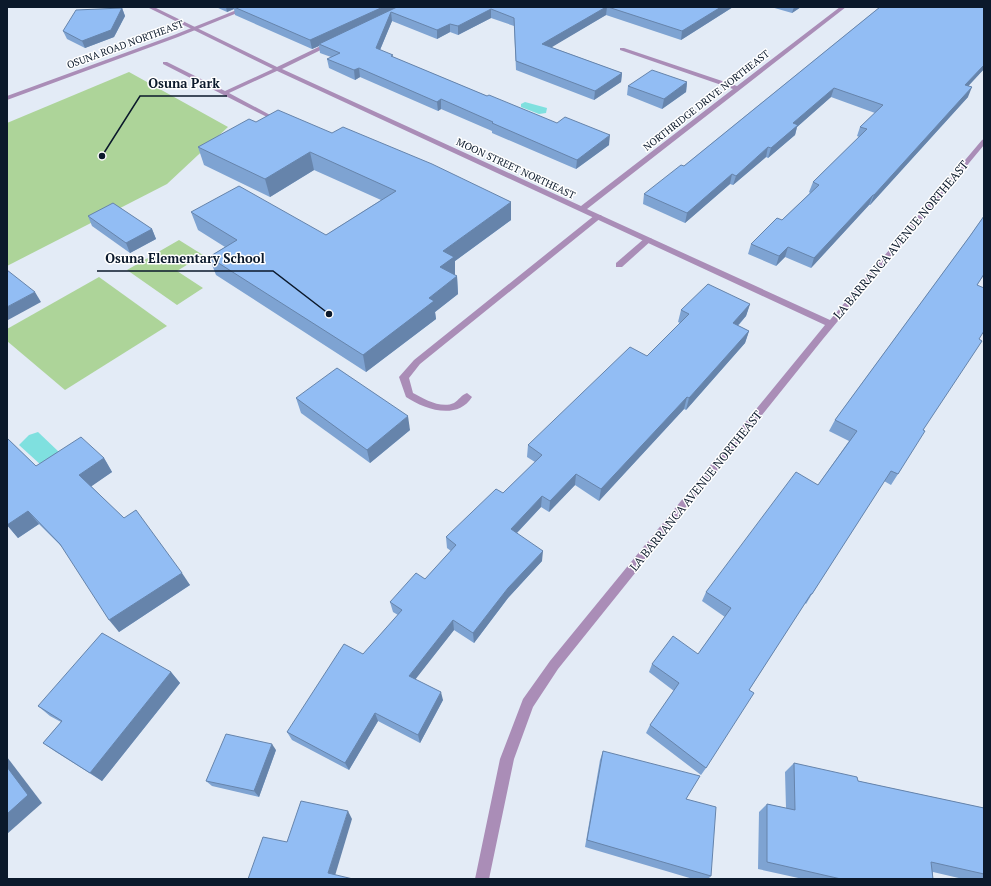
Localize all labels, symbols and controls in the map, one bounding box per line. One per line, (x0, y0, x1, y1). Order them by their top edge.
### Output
street label: OSUNA ROAD NORTHEAST (65, 17, 185, 72)
street label: NORTHRIDGE DRIVE NORTHEAST (641, 47, 772, 154)
callout: Osuna Park (140, 71, 227, 96)
text: Osuna Park (148, 74, 220, 92)
street label: MOON STREET NORTHEAST (454, 135, 577, 202)
street label: LA BARRANCA AVENUE NORTHEAST (830, 157, 972, 322)
callout: Osuna Elementary School (97, 246, 273, 271)
text: Osuna Elementary School (105, 249, 265, 267)
street label: LA BARRANCA AVENUE NORTHEAST (626, 407, 765, 574)

